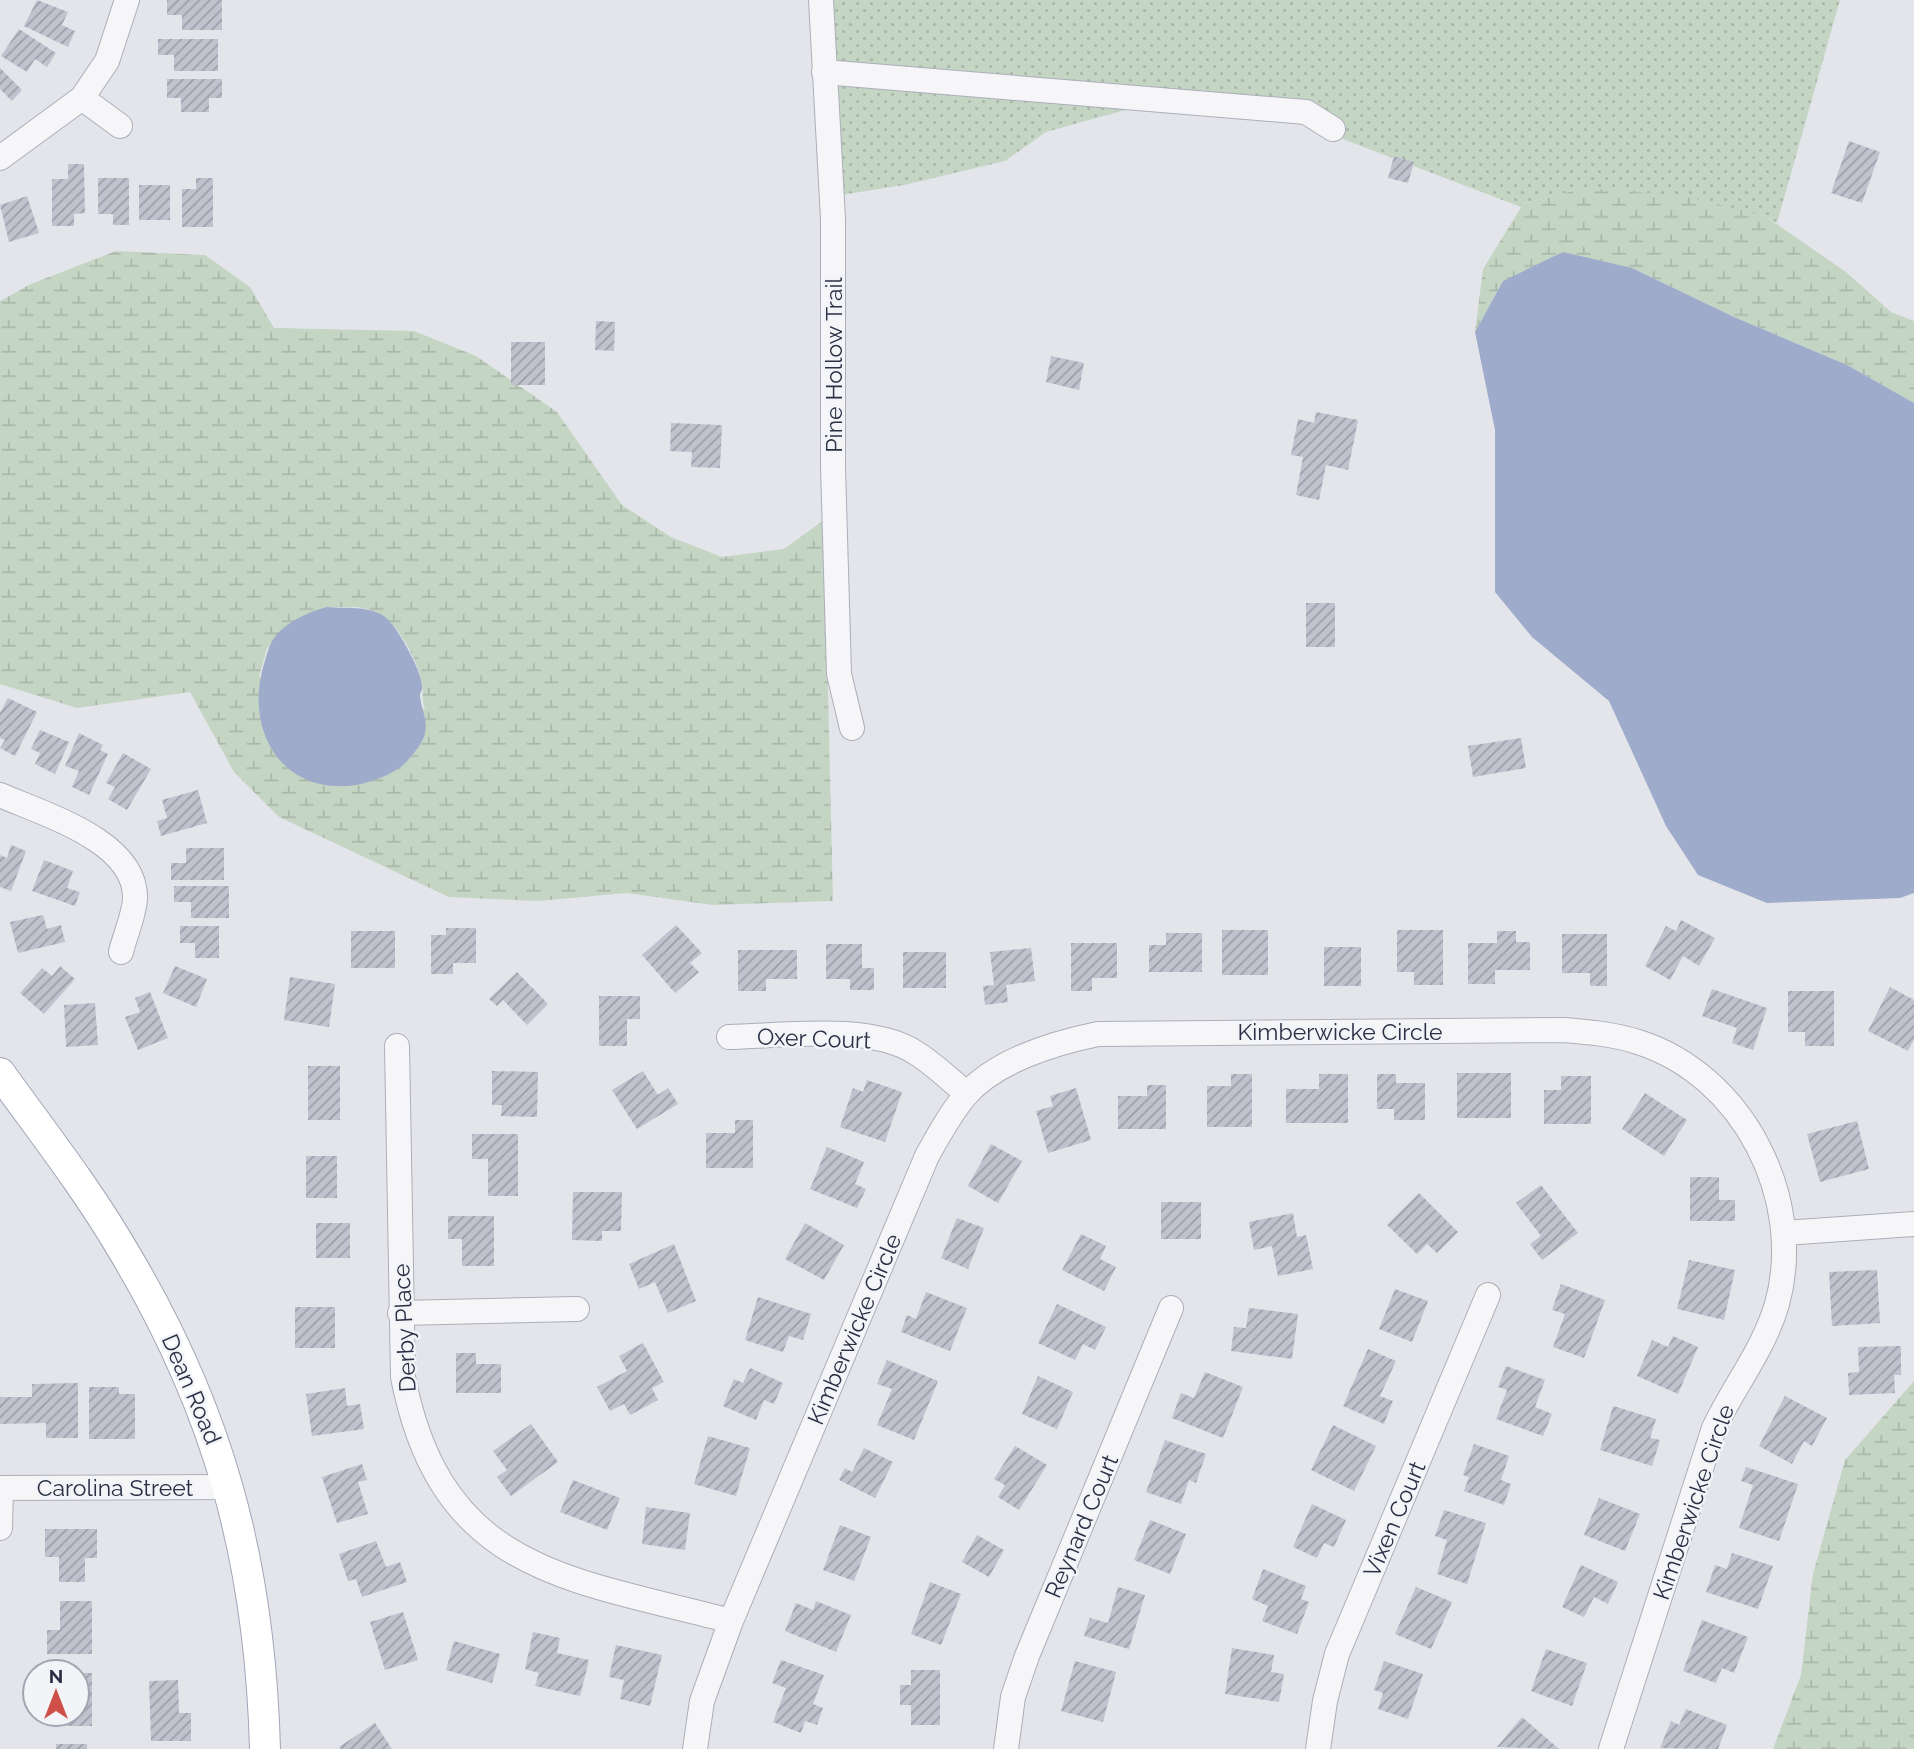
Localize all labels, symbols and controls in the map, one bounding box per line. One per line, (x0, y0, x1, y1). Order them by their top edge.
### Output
street label: Pine Hollow Trail (820, 277, 847, 453)
street label: Kimberwicke Circle (1238, 1018, 1442, 1045)
street label: Oxer Court (757, 1023, 872, 1053)
street label: Kimberwicke Circle (802, 1229, 906, 1429)
street label: Derby Place (387, 1263, 421, 1393)
street label: Dean Road (157, 1330, 227, 1448)
street label: Kimberwicke Circle (1647, 1401, 1739, 1603)
street label: Reynard Court (1039, 1450, 1123, 1602)
street label: Vixen Court (1357, 1457, 1431, 1581)
street label: Carolina Street (37, 1474, 194, 1501)
north arrow (21, 1658, 91, 1728)
text: N (49, 1665, 63, 1687)

